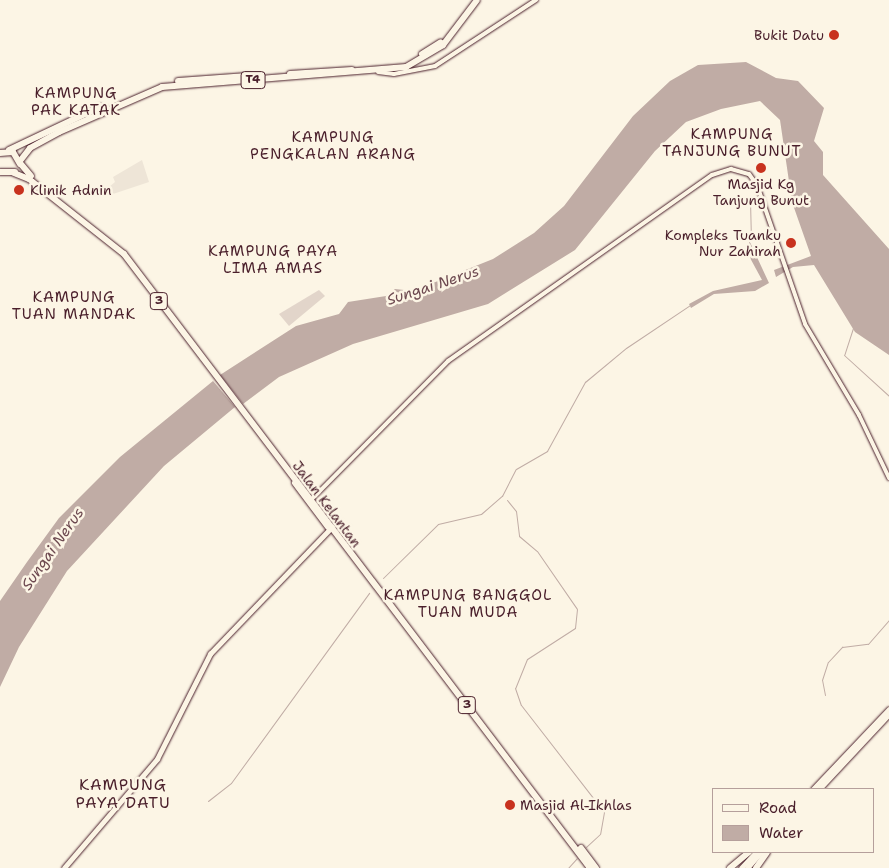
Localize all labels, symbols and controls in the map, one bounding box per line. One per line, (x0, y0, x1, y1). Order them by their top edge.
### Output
place label: Bukit Datu (754, 27, 824, 43)
marker: Bukit Datu (828, 29, 840, 41)
road number: T4 (240, 70, 266, 90)
district label: KAMPUNG PAK KATAK (30, 84, 122, 119)
district label: KAMPUNG TANJUNG BUNUT (661, 125, 803, 160)
district label: KAMPUNG PENGKALAN ARANG (248, 128, 418, 163)
marker: Masjid Kg Tanjung Bunut (755, 162, 767, 174)
place label: Masjid Kg Tanjung Bunut (713, 176, 809, 208)
place label: Klinik Adnin (30, 182, 112, 198)
marker: Klinik Adnin (12, 183, 26, 197)
place label: Kompleks Tuanku Nur Zahirah (665, 227, 781, 260)
marker: Kompleks Tuanku Nur Zahirah (785, 237, 797, 249)
district label: KAMPUNG PAYA LIMA AMAS (206, 242, 340, 277)
water label: Sungai Nerus (384, 263, 482, 309)
district label: KAMPUNG TUAN MANDAK (10, 288, 138, 323)
road number: 3 (149, 292, 169, 310)
street label: Jalan Kelantan (289, 457, 365, 551)
water label: Sungai Nerus (18, 504, 88, 594)
district label: KAMPUNG BANGGOL TUAN MUDA (382, 586, 554, 621)
road number: 3 (457, 696, 477, 714)
district label: KAMPUNG PAYA DATU (74, 775, 172, 813)
legend (712, 788, 874, 853)
place label: Masjid Al-Ikhlas (520, 797, 632, 813)
text: Road (759, 798, 797, 818)
marker: Masjid Al-Ikhlas (504, 799, 516, 811)
text: Water (759, 823, 803, 843)

